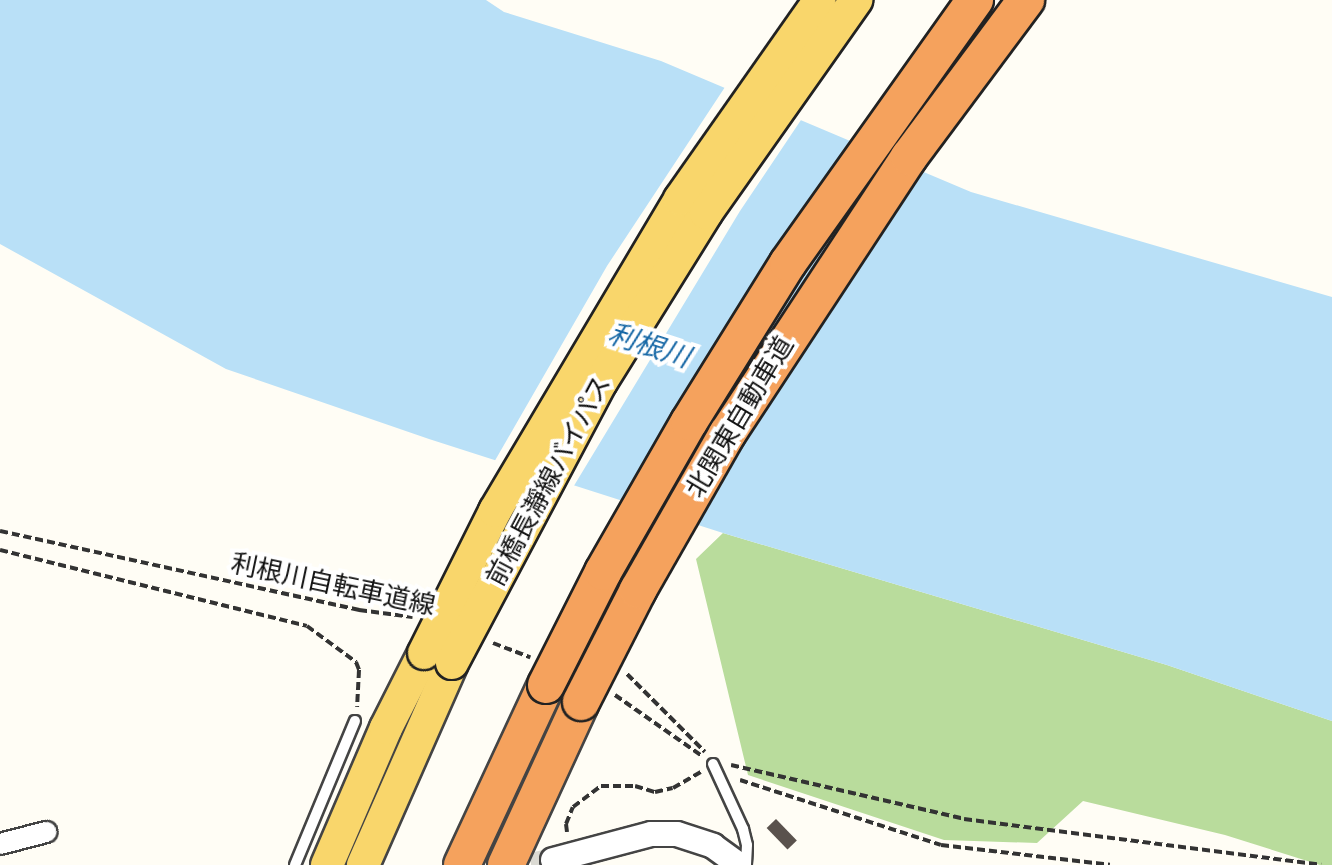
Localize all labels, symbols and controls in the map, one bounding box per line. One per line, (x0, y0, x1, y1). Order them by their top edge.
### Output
water label: 利根川 (604, 317, 694, 375)
street label: 北関東自動車道 (680, 331, 800, 503)
street label: 前橋長瀞線バイパス (480, 370, 618, 592)
street label: 利根川自転車道線 (228, 548, 438, 622)

